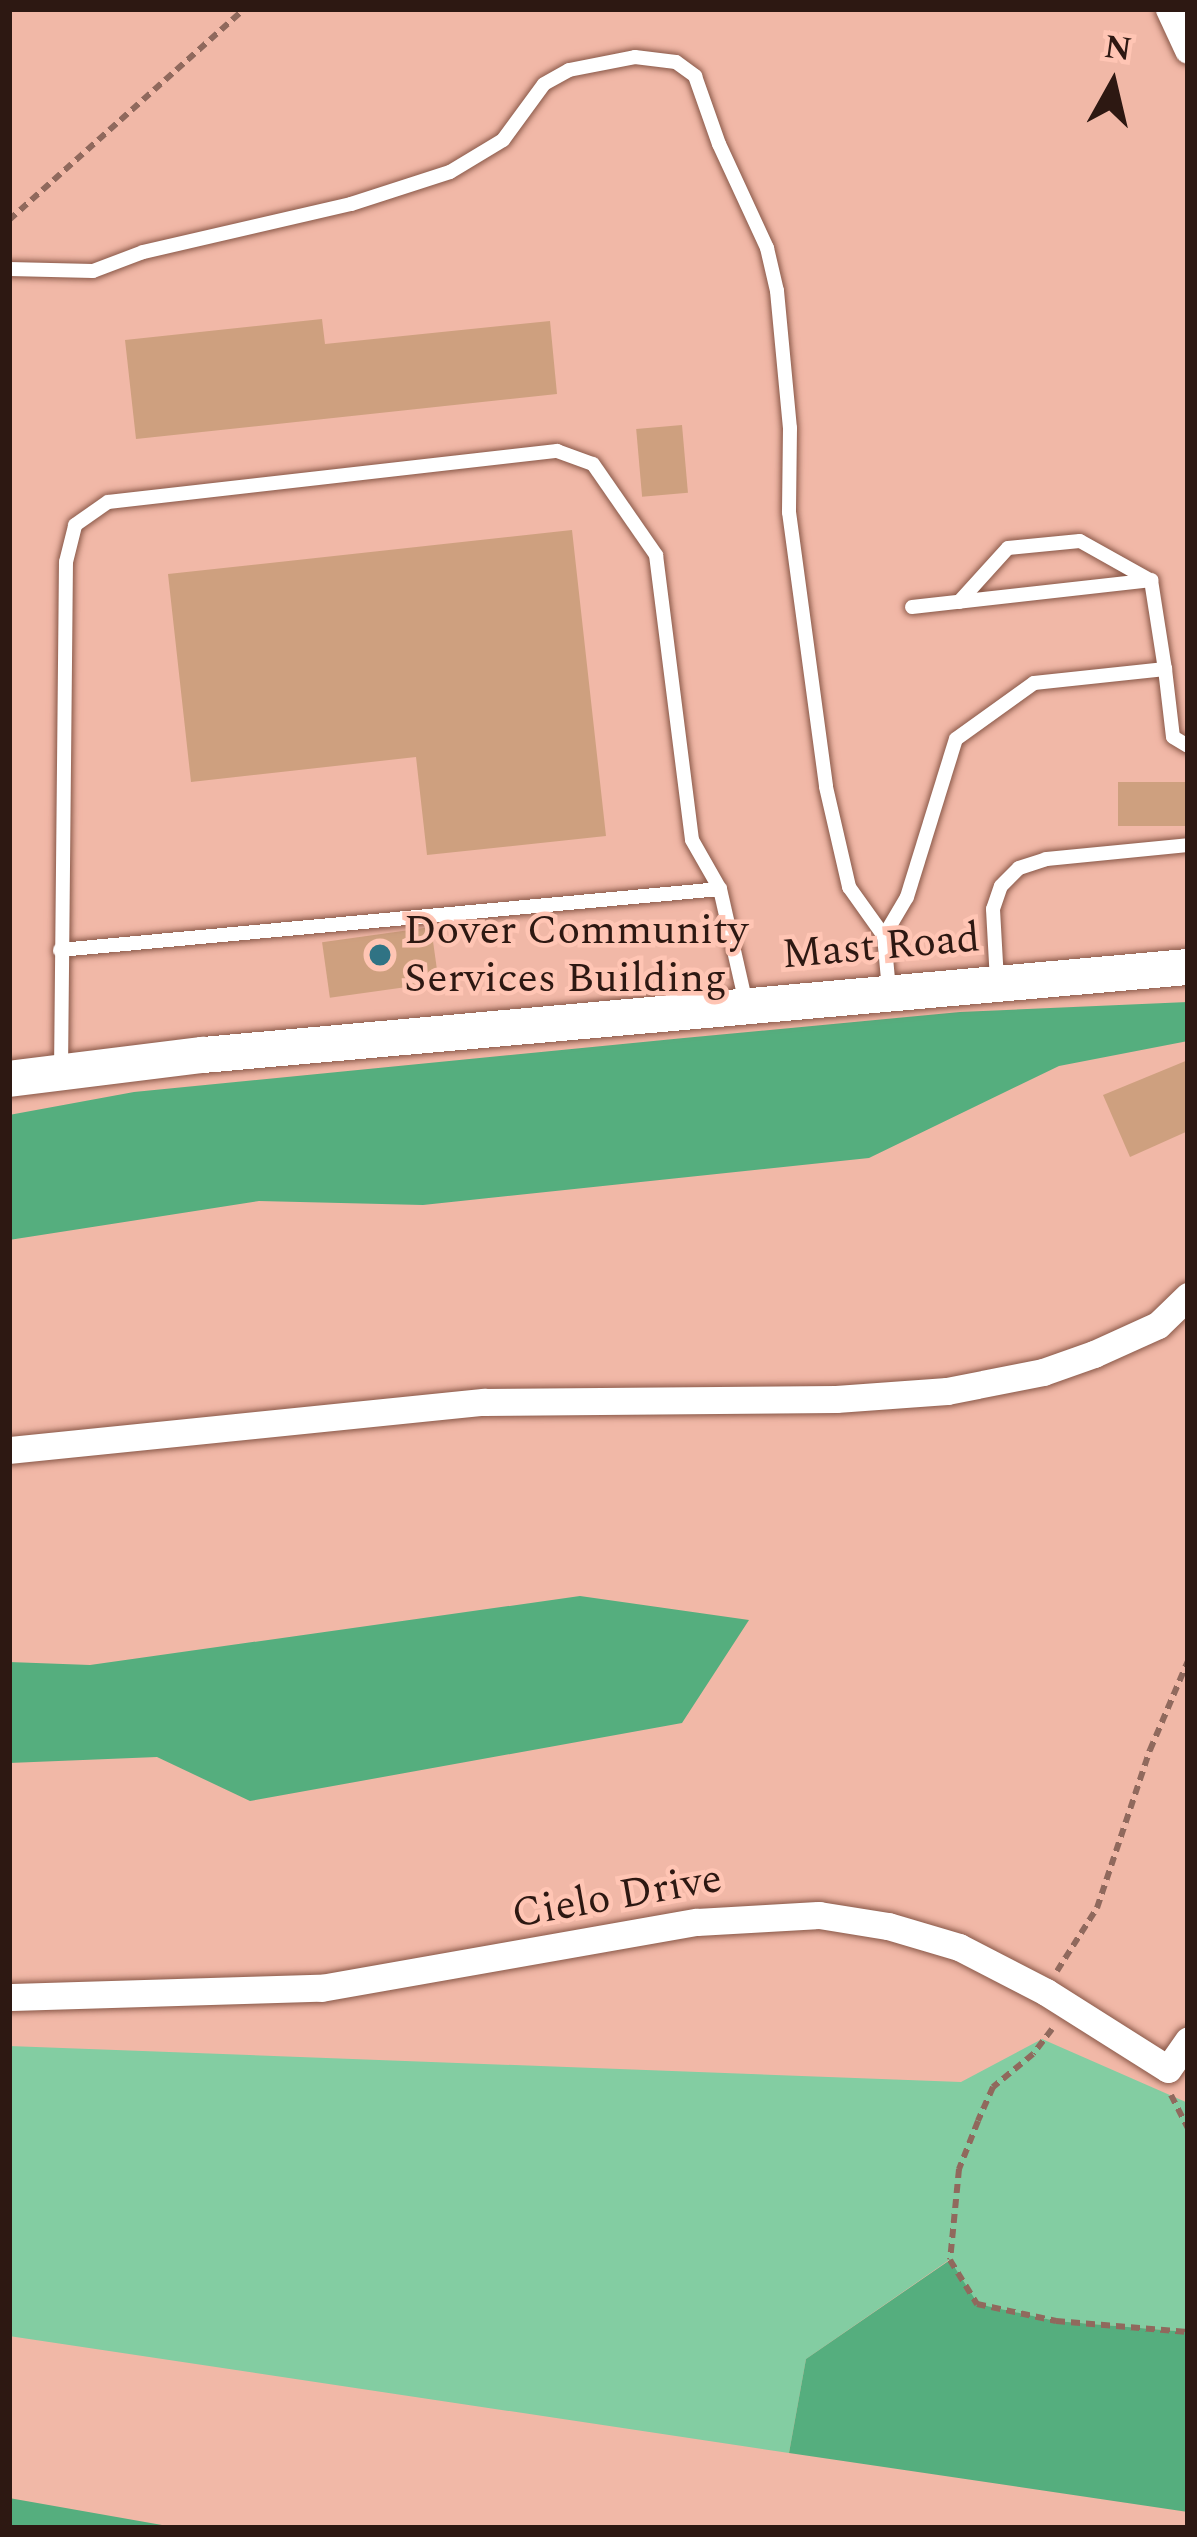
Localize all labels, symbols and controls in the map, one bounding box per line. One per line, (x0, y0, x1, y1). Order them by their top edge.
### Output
text: N (1101, 22, 1135, 75)
north arrow (1053, 24, 1173, 144)
place label: Dover Community Services Building (404, 906, 748, 1004)
street label: Mast Road (780, 913, 982, 981)
marker: Dover Community Services Building (367, 942, 393, 968)
street label: Cielo Drive (508, 1854, 726, 1940)

